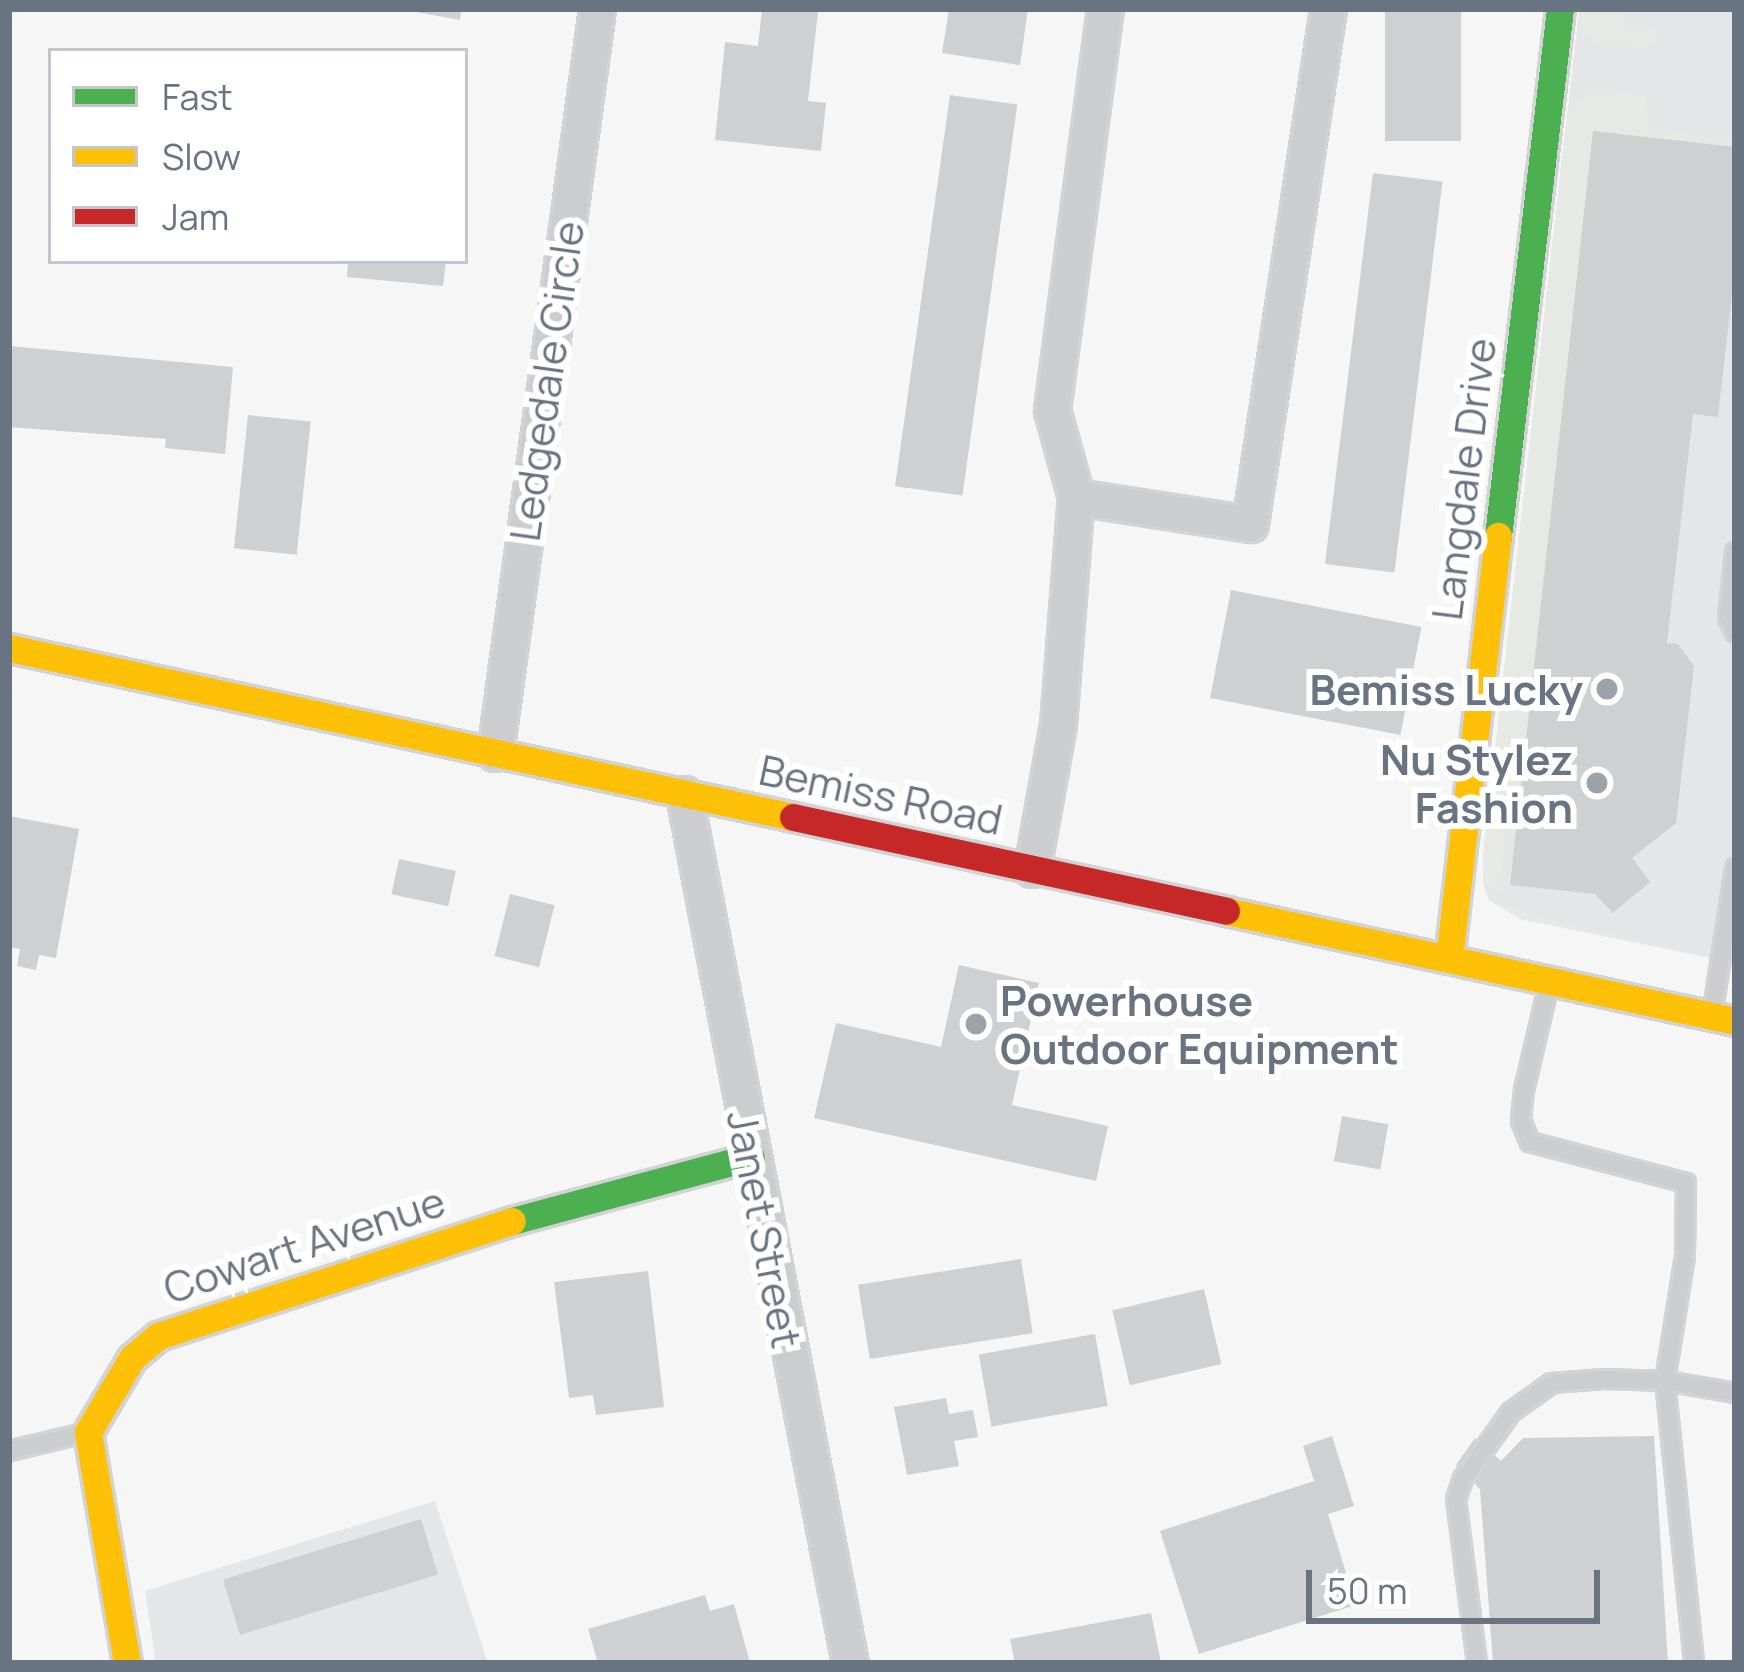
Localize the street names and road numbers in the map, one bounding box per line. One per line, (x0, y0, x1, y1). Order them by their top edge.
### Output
street label: Ledgedale Circle (499, 218, 593, 544)
street label: Langdale Drive (1421, 335, 1505, 623)
street label: Bemiss Road (755, 744, 1007, 844)
street label: Janet Street (717, 1106, 813, 1352)
street label: Cowart Avenue (157, 1175, 451, 1313)

